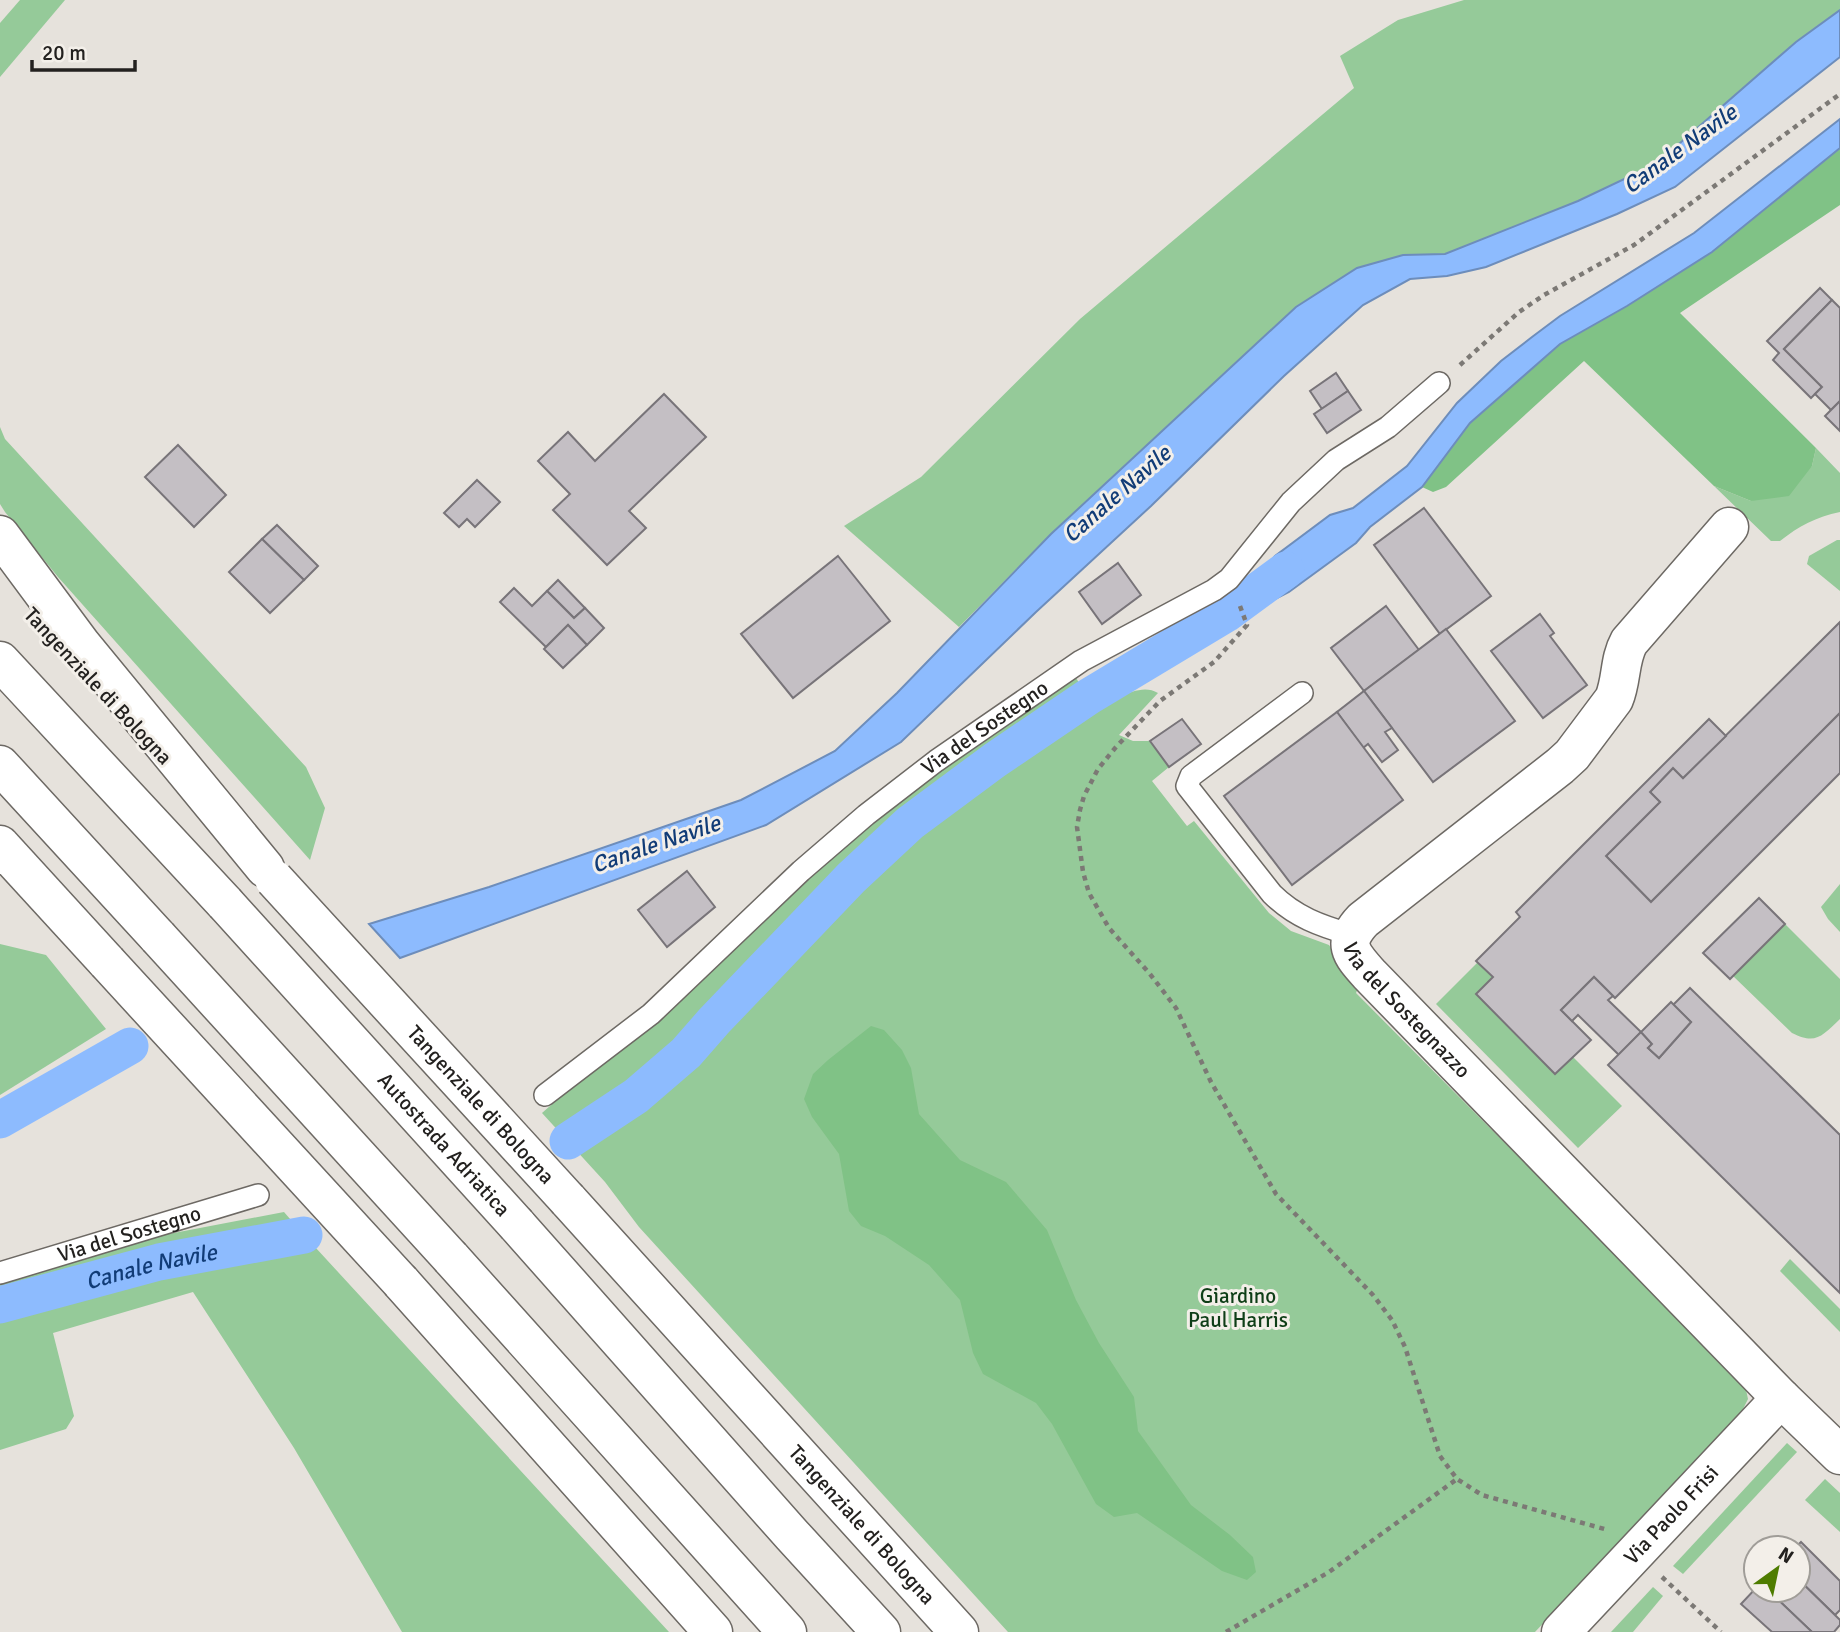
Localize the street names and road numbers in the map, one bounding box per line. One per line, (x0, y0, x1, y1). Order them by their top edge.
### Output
street label: Tangenziale di Bologna (18, 602, 178, 770)
street label: Via del Sostegno (916, 675, 1053, 781)
street label: Via del Sostegnazzo (1337, 939, 1476, 1084)
street label: Tangenziale di Bologna (402, 1020, 560, 1189)
street label: Autostrada Adriatica (372, 1067, 516, 1222)
street label: Via del Sostegno (54, 1200, 204, 1268)
street label: Tangenziale di Bologna (783, 1440, 941, 1610)
street label: Via Paolo Frisi (1618, 1460, 1724, 1570)

